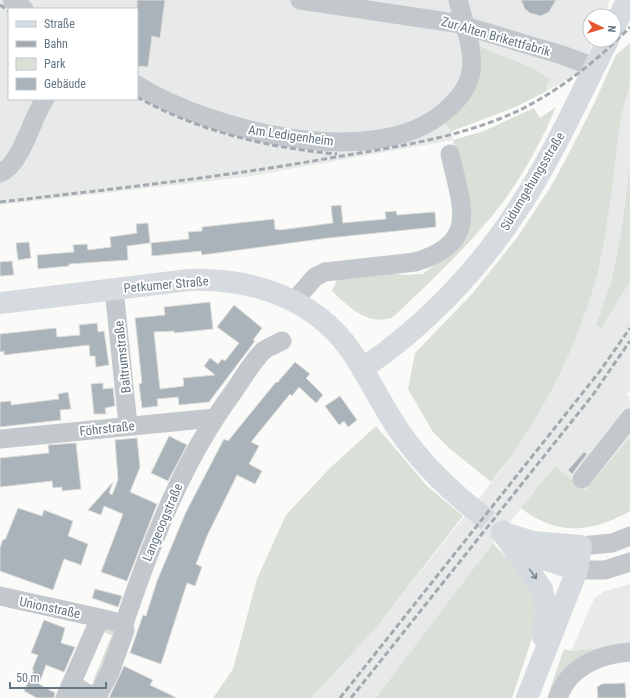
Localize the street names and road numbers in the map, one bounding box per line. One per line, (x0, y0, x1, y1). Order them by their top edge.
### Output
street label: Zur Alten Brikettfabrik (440, 14, 552, 59)
street label: Am Ledigenheim (247, 122, 335, 149)
street label: Südumgehungsstraße (497, 129, 568, 233)
street label: Petkumer Straße (123, 273, 209, 296)
street label: Baltrumstraße (111, 320, 134, 394)
street label: Föhrstraße (79, 418, 135, 439)
street label: Langeoogstraße (139, 481, 186, 563)
street label: Unionstraße (18, 594, 82, 621)

